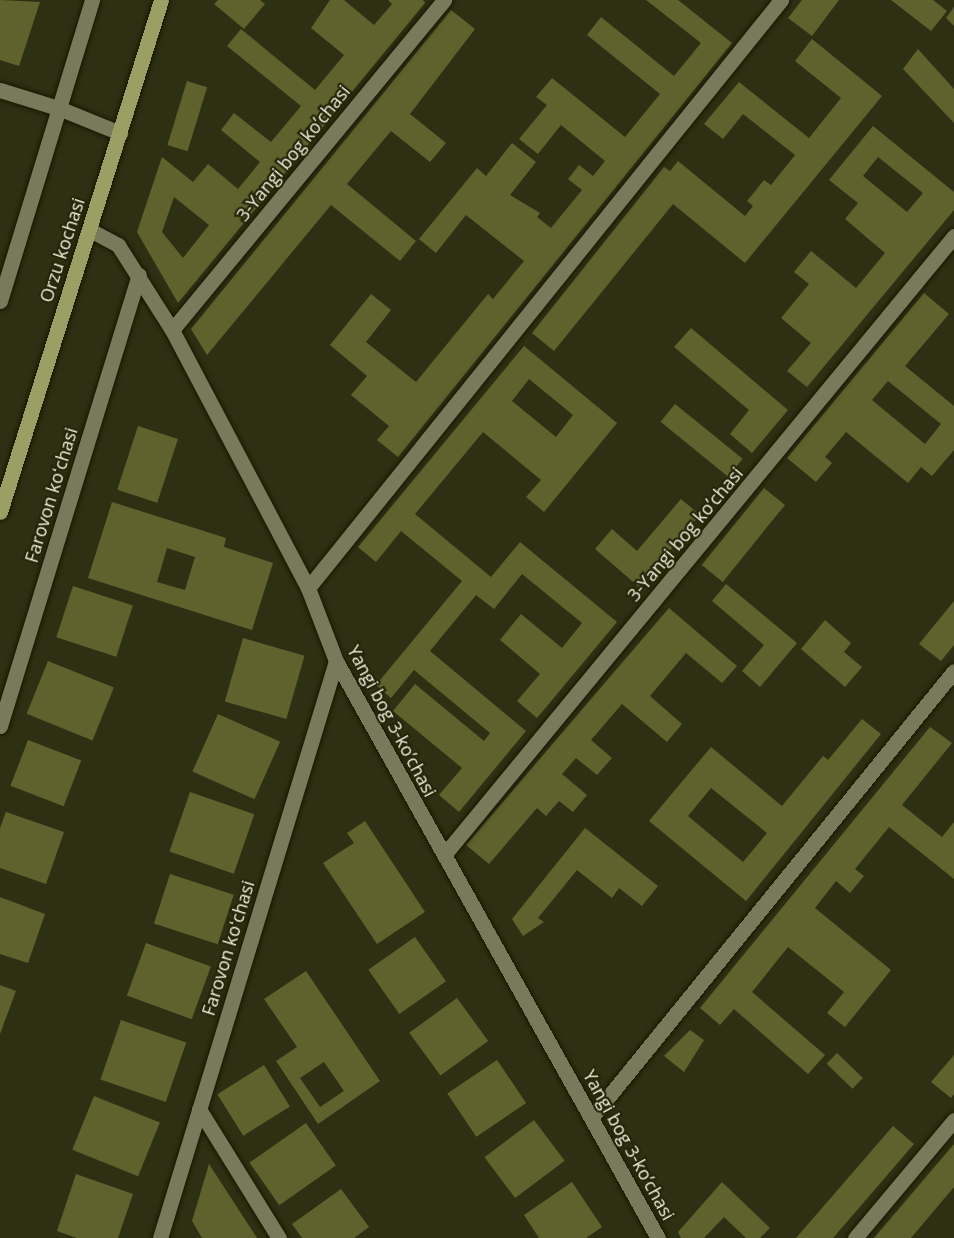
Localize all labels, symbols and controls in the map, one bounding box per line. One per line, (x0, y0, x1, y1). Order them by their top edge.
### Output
street label: 3-Yangi bog koʼchasi (232, 81, 354, 225)
street label: Orzu kochasi (35, 195, 89, 305)
street label: Farovon koʻchasi (20, 425, 82, 565)
street label: 3-Yangi bog koʼchasi (623, 462, 747, 606)
street label: Yangi bog 3-koʼchasi (343, 642, 441, 800)
street label: Farovon koʻchasi (197, 878, 259, 1018)
street label: Yangi bog 3-koʼchasi (579, 1066, 679, 1224)

